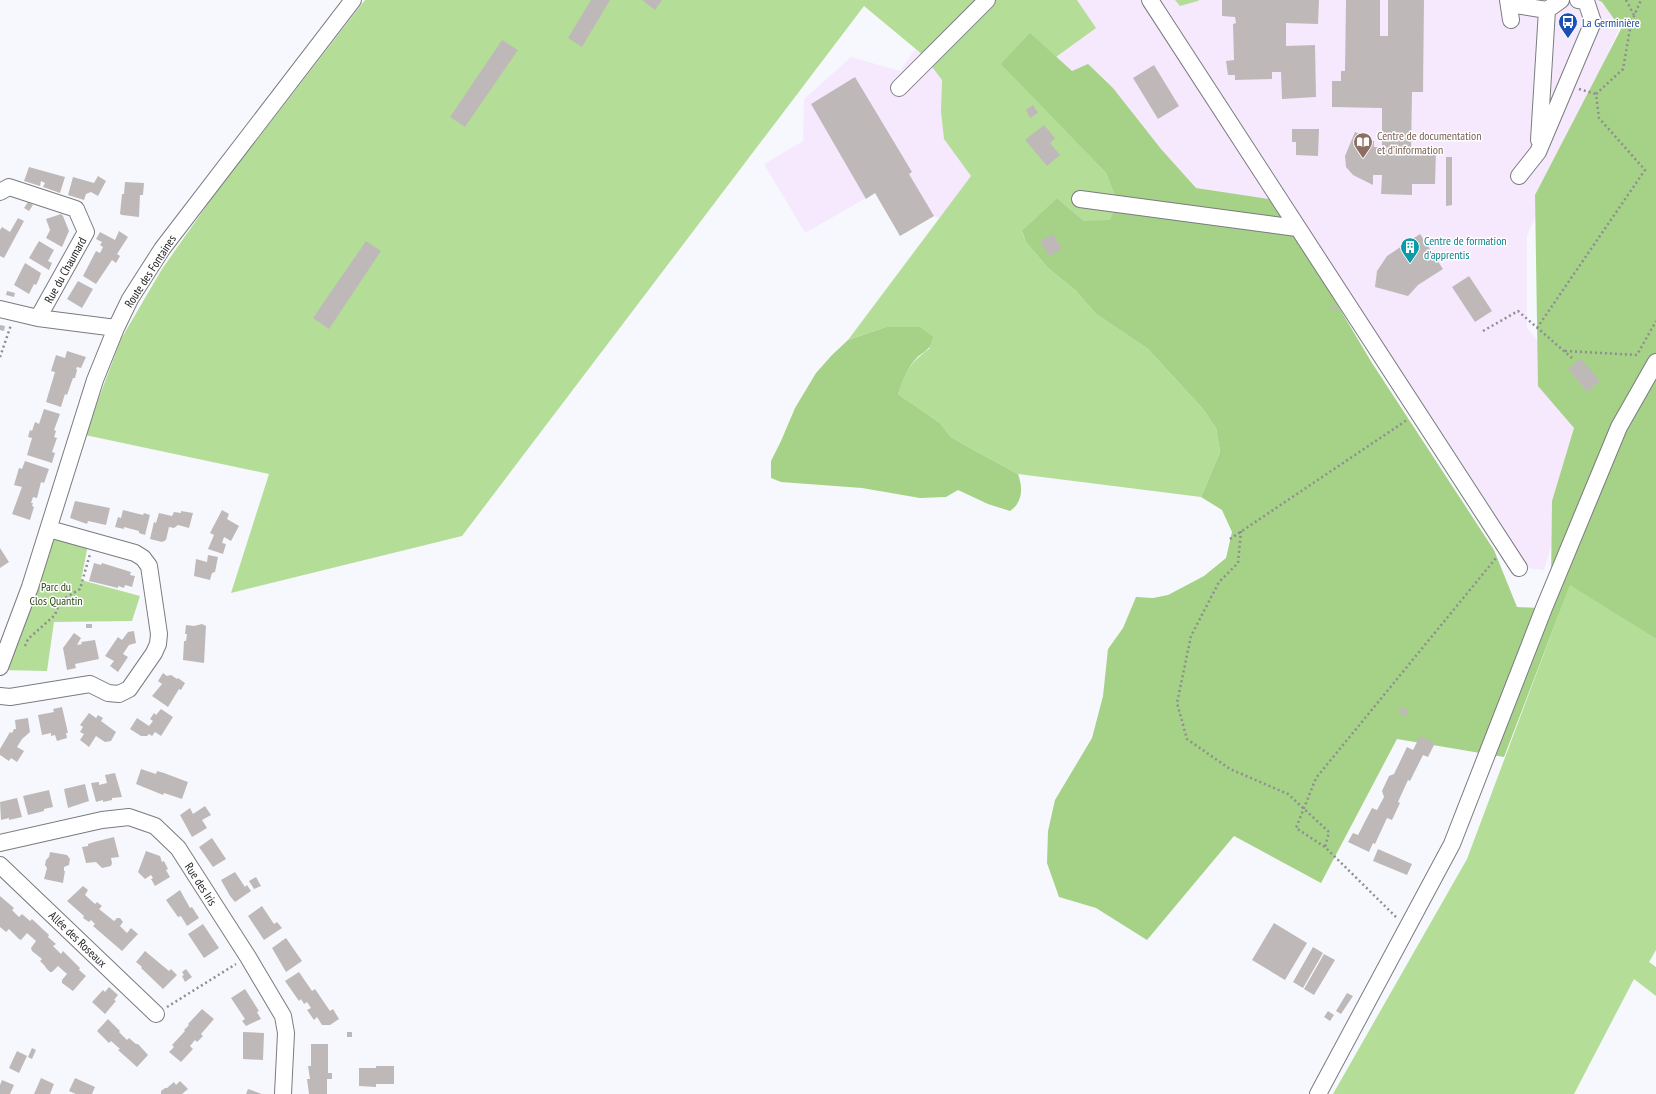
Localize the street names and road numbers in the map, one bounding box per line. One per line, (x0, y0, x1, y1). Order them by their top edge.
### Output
street label: Route des Fontaines (121, 232, 179, 310)
street label: Rue du Chaumard (41, 234, 89, 306)
street label: Rue des Iris (182, 860, 220, 908)
street label: Allée des Roseaux (46, 908, 110, 970)

